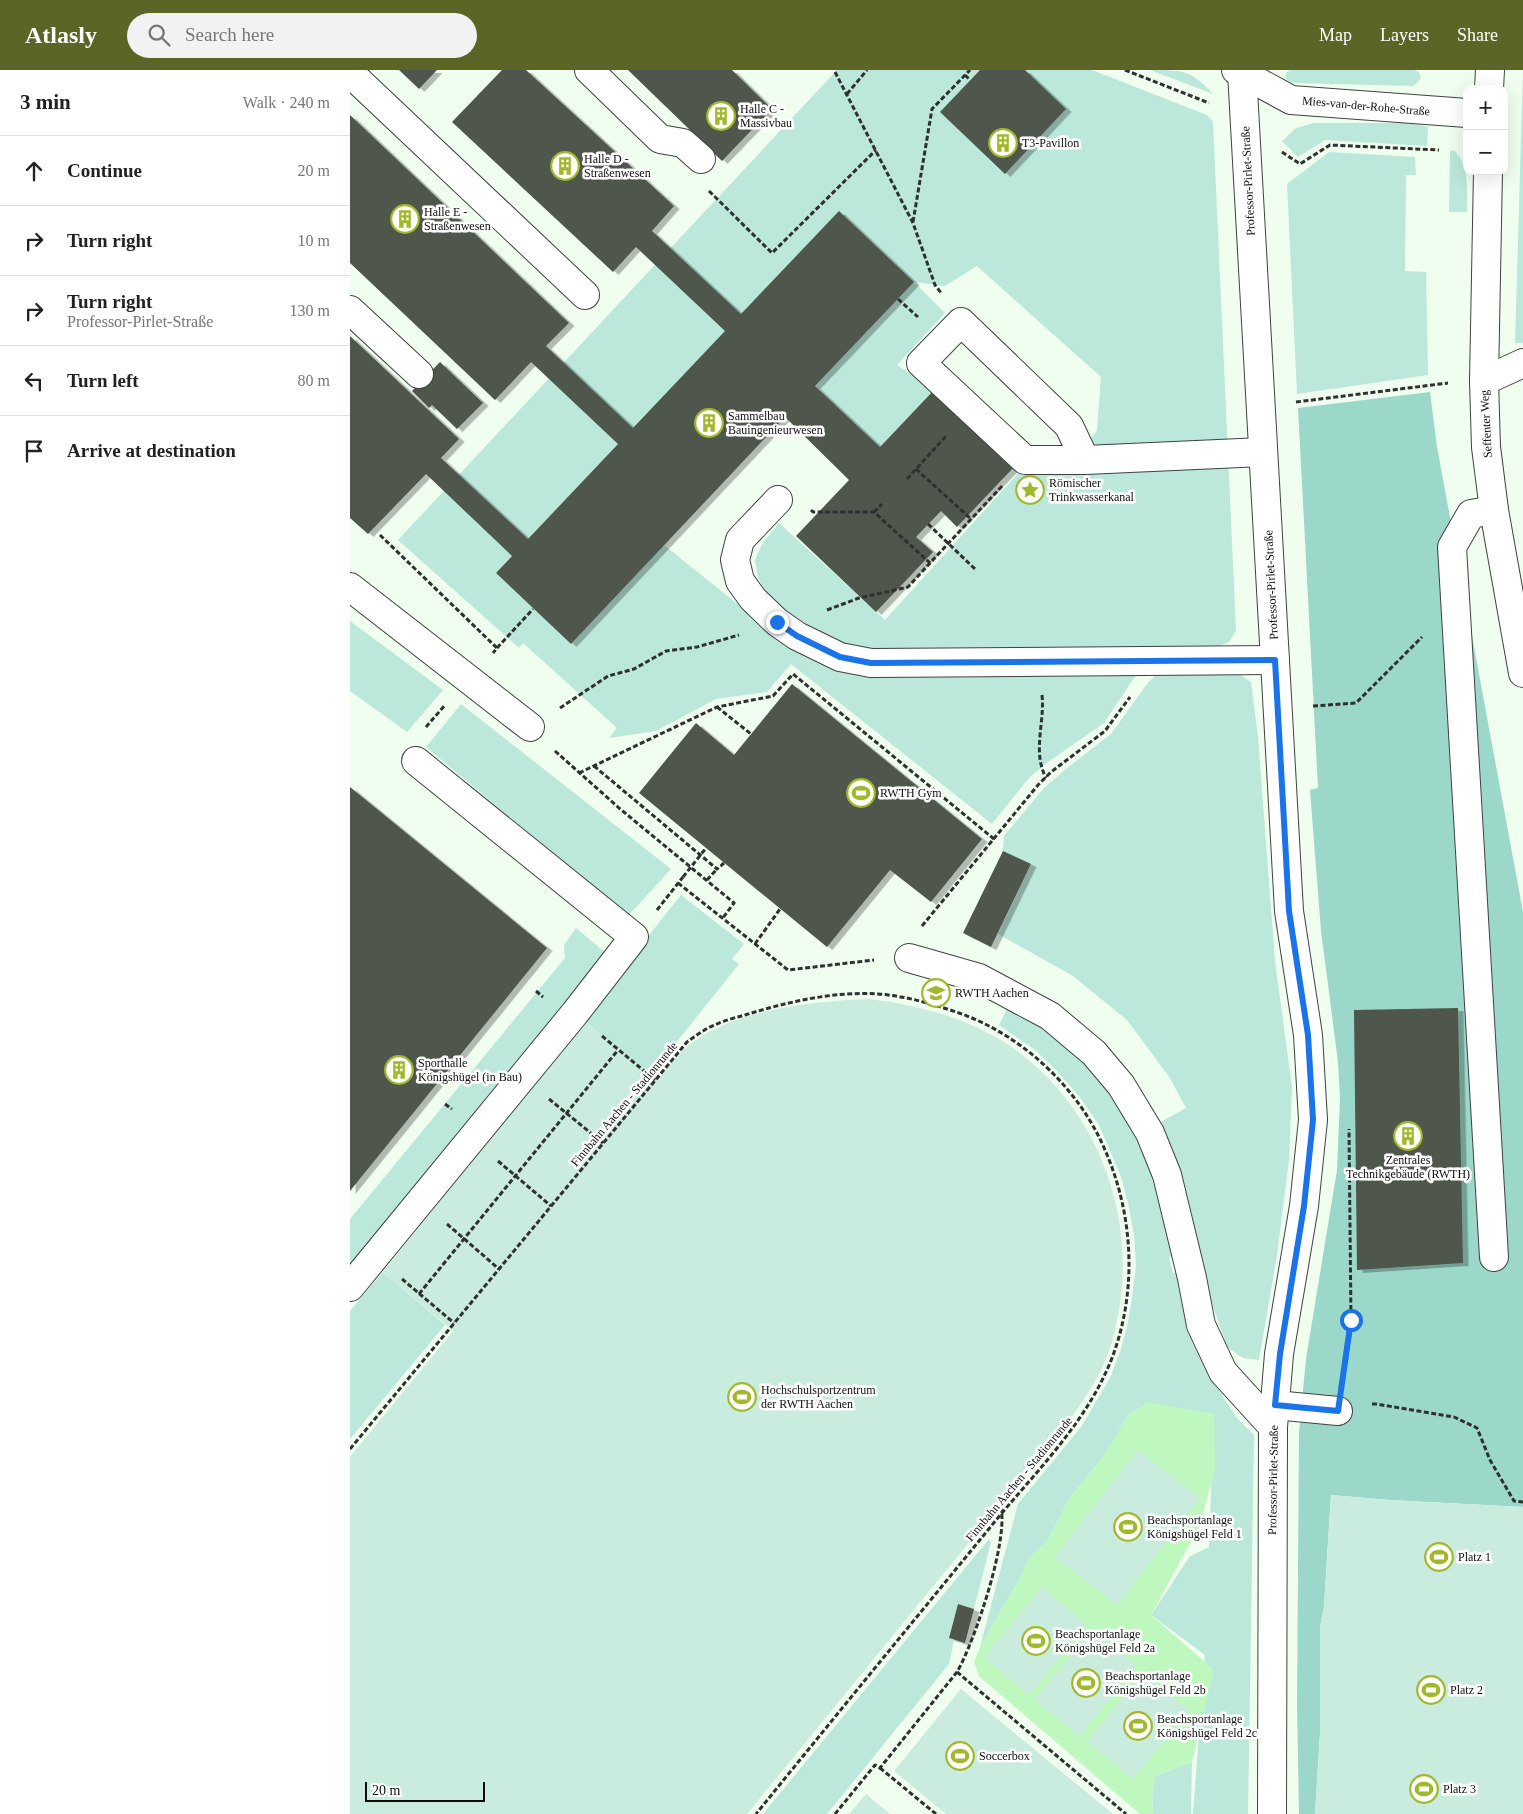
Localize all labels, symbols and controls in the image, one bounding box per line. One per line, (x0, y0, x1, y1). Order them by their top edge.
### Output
search box (127, 13, 477, 58)
icon: search (145, 21, 173, 49)
text: Atlasly (25, 22, 97, 48)
text: Search here (185, 24, 274, 45)
text: Map (1319, 25, 1352, 45)
text: Layers (1380, 25, 1429, 45)
text: Share (1457, 25, 1498, 45)
map controls (1463, 85, 1508, 175)
button: + (1463, 85, 1508, 130)
text: 3 min (20, 90, 71, 114)
street label: Mies-van-der-Rohe-Straße (1301, 93, 1431, 119)
text: Walk · 240 m (243, 94, 330, 111)
building icon: Halle C - Massivbau (706, 101, 736, 131)
place label: Halle C - Massivbau (740, 102, 792, 130)
street label: Professor-Pirlet-Straße (1238, 126, 1258, 236)
building icon: T3-Pavillon (988, 128, 1018, 158)
button: − (1463, 130, 1508, 175)
place label: T3-Pavillon (1022, 136, 1079, 150)
building icon: Halle D - Straßenwesen (550, 151, 580, 181)
place label: Halle D - Straßenwesen (584, 152, 651, 180)
icon: ahead (20, 157, 48, 185)
text: Continue (67, 160, 142, 181)
text: 20 m (298, 162, 330, 179)
building icon: Halle E - Straßenwesen (390, 204, 420, 234)
place label: Halle E - Straßenwesen (424, 205, 491, 233)
icon: right (20, 227, 48, 255)
text: Turn right (67, 230, 152, 251)
text: 10 m (298, 232, 330, 249)
text: Turn right (67, 291, 152, 312)
icon: right (20, 297, 48, 325)
text: 130 m (290, 302, 330, 319)
text: Professor-Pirlet-Straße (67, 313, 213, 330)
icon: left (20, 367, 48, 395)
text: Turn left (67, 370, 139, 391)
text: 80 m (298, 372, 330, 389)
street label: Seffenter Weg (1477, 390, 1495, 458)
building icon: Sammelbau Bauingenieurwesen (694, 408, 724, 438)
place label: Sammelbau Bauingenieurwesen (728, 409, 823, 437)
icon: arrive (20, 437, 48, 465)
text: Arrive at destination (67, 440, 236, 461)
place icon: Römischer Trinkwasserkanal (1015, 475, 1045, 505)
place label: Römischer Trinkwasserkanal (1049, 476, 1135, 504)
street label: Professor-Pirlet-Straße (1261, 530, 1281, 640)
route end (766, 611, 789, 634)
sports icon: RWTH Gym (846, 778, 876, 808)
place label: RWTH Gym (880, 786, 942, 800)
school or university icon: RWTH Aachen (921, 978, 951, 1008)
place label: RWTH Aachen (955, 986, 1029, 1000)
street label: Finnbahn Aachen - Stadionrunde (568, 1039, 680, 1169)
building icon: Sporthalle Königshügel (in Bau) (384, 1055, 414, 1085)
place label: Sporthalle Königshügel (in Bau) (418, 1056, 522, 1084)
building icon: Zentrales Technikgebäude (RWTH) (1393, 1121, 1423, 1151)
place label: Zentrales Technikgebäude (RWTH) (1346, 1153, 1470, 1181)
route start (1340, 1309, 1363, 1332)
sports icon: Hochschulsportzentrum der RWTH Aachen (727, 1382, 757, 1412)
place label: Hochschulsportzentrum der RWTH Aachen (761, 1383, 876, 1411)
street label: Finnbahn Aachen - Stadionrunde (963, 1414, 1075, 1544)
street label: Professor-Pirlet-Straße (1265, 1425, 1281, 1535)
sports icon: Beachsportanlage Königshügel Feld 1 (1113, 1512, 1143, 1542)
place label: Beachsportanlage Königshügel Feld 1 (1147, 1513, 1242, 1541)
sports icon: Platz 1 (1424, 1542, 1454, 1572)
place label: Platz 1 (1458, 1550, 1491, 1564)
sports icon: Beachsportanlage Königshügel Feld 2a (1021, 1626, 1051, 1656)
place label: Beachsportanlage Königshügel Feld 2a (1055, 1627, 1156, 1655)
sports icon: Beachsportanlage Königshügel Feld 2b (1071, 1668, 1101, 1698)
place label: Beachsportanlage Königshügel Feld 2b (1105, 1669, 1206, 1697)
sports icon: Platz 2 (1416, 1675, 1446, 1705)
place label: Platz 2 (1450, 1683, 1483, 1697)
sports icon: Beachsportanlage Königshügel Feld 2c (1123, 1711, 1153, 1741)
place label: Beachsportanlage Königshügel Feld 2c (1157, 1712, 1257, 1740)
sports icon: Soccerbox (945, 1741, 975, 1771)
place label: Soccerbox (979, 1749, 1030, 1763)
sports icon: Platz 3 (1409, 1774, 1439, 1804)
scale bar (365, 1779, 485, 1802)
place label: Platz 3 (1443, 1782, 1476, 1796)
text: 20 m (372, 1783, 400, 1798)

